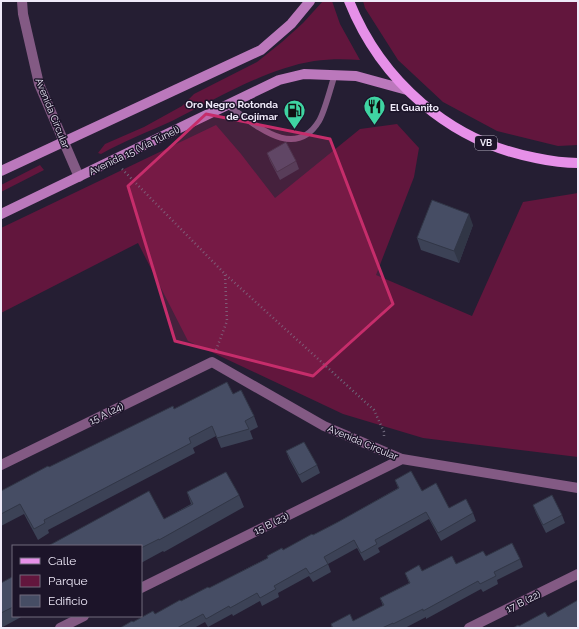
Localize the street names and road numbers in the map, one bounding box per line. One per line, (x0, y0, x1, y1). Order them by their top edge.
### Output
street label: Avenida Circular (33, 76, 72, 151)
street label: Avenida 15 (Vía Túnel) (87, 124, 182, 177)
road number: VB (475, 136, 497, 150)
street label: 15 A (24) (87, 400, 126, 427)
street label: Avenida Circular (326, 423, 400, 462)
street label: 15 B (23) (252, 510, 291, 537)
street label: 17 B (22) (504, 588, 543, 615)

